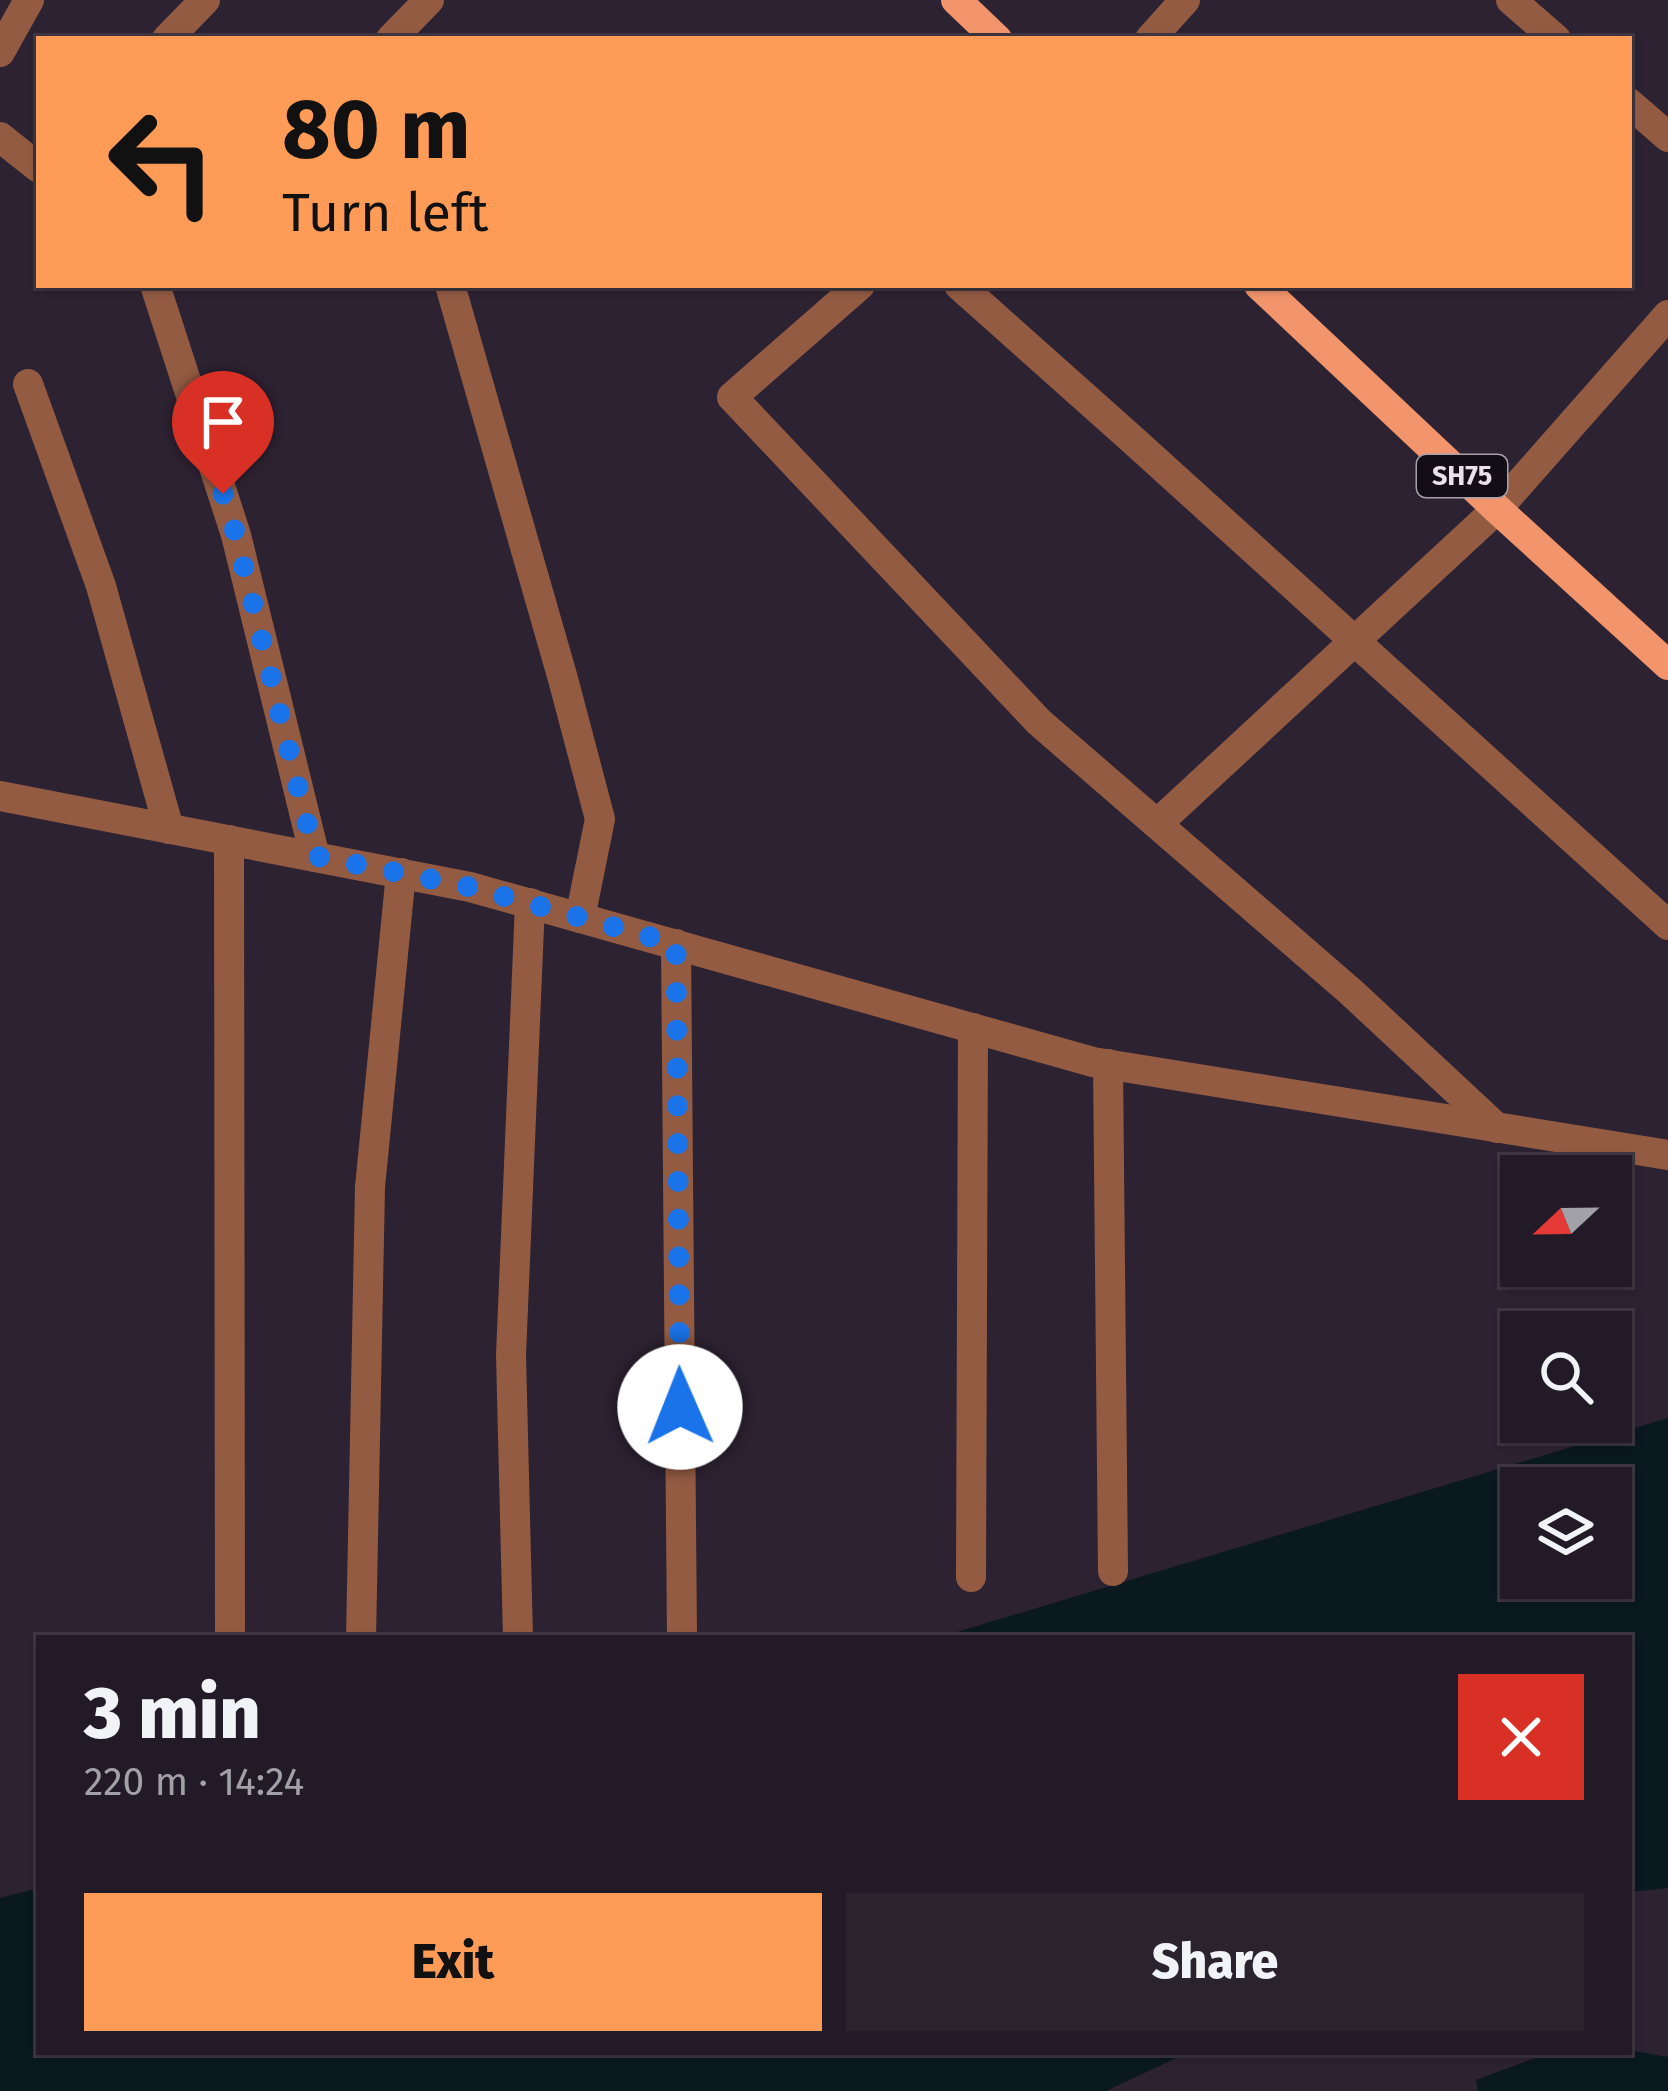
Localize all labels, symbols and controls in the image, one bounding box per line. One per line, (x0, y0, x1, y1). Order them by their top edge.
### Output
text: 80 m (282, 79, 471, 180)
icon: left (84, 84, 240, 240)
text: Turn left (282, 181, 489, 245)
pin (172, 371, 274, 494)
icon: arrive (190, 389, 256, 455)
road number: SH75 (1417, 455, 1507, 497)
north arrow (1500, 1155, 1632, 1287)
map controls (1500, 1155, 1632, 1599)
button: search (1500, 1311, 1632, 1443)
position arrow (617, 1344, 743, 1470)
button: layers (1500, 1467, 1632, 1599)
text: 3 min (84, 1671, 261, 1757)
button: close (1458, 1674, 1584, 1800)
text: 220 m · 14:24 (84, 1759, 304, 1805)
button: Exit (84, 1893, 822, 2031)
button: Share (846, 1893, 1584, 2031)

